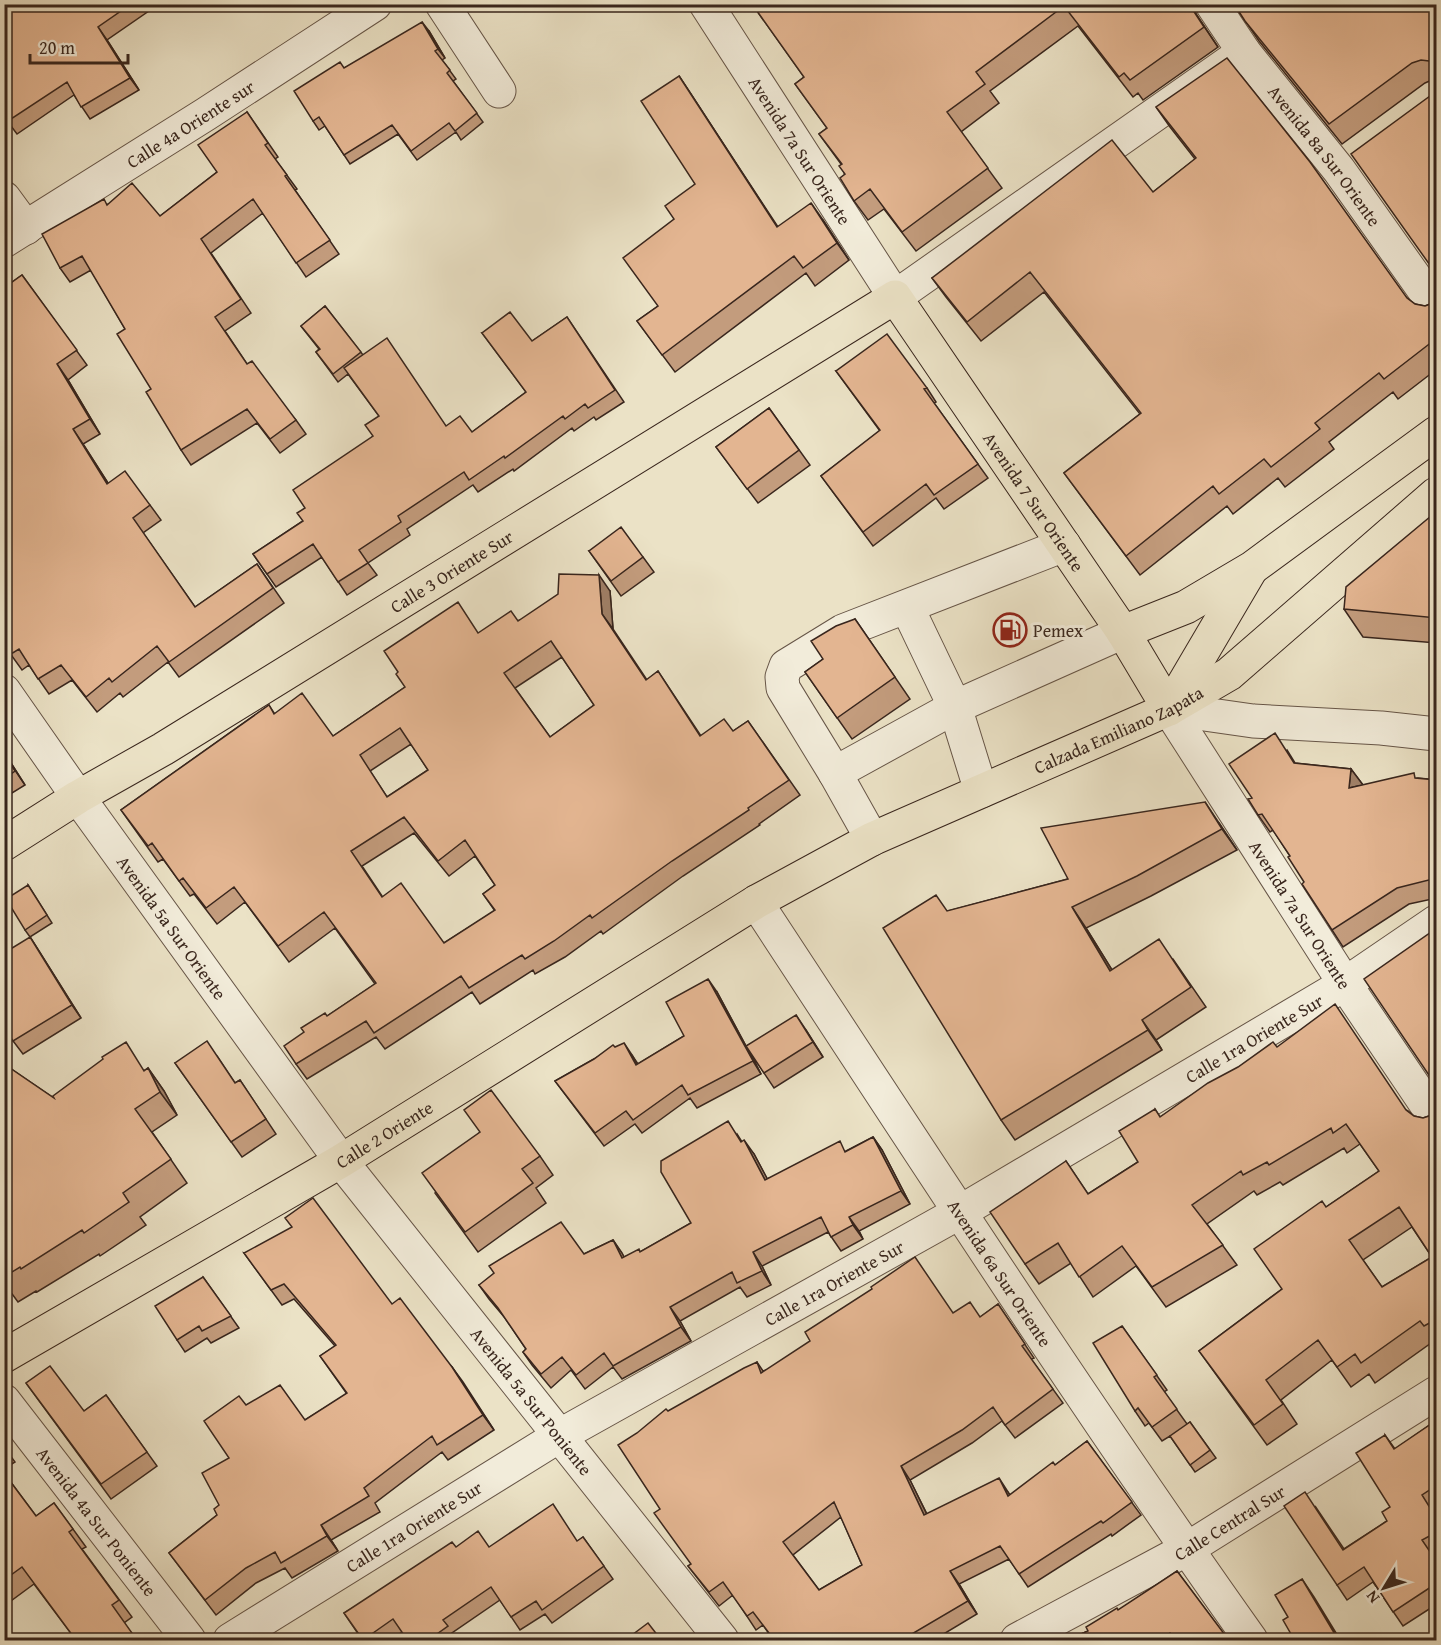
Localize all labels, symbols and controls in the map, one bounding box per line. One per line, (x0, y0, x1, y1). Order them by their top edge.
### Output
scale bar (30, 27, 128, 65)
text: 20 m (39, 34, 75, 61)
street label: Avenida 7a Sur Oriente (742, 71, 858, 230)
street label: Calle 4a Oriente sur (121, 72, 260, 174)
street label: Avenida 8a Sur Oriente (1262, 79, 1388, 232)
street label: Avenida 7 Sur Oriente (977, 426, 1091, 577)
street label: Calle 3 Oriente Sur (384, 522, 518, 619)
fuel station icon: Pemex (992, 612, 1028, 648)
place label: Pemex (1033, 617, 1084, 644)
street label: Calzada Emiliano Zapata (1029, 678, 1208, 780)
street label: Avenida 7a Sur Oriente (1243, 835, 1358, 994)
street label: Avenida 5a Sur Oriente (111, 850, 233, 1005)
street label: Calle 1ra Oriente Sur (1180, 986, 1328, 1089)
street label: Calle 2 Oriente (330, 1094, 438, 1175)
street label: Avenida 6a Sur Oriente (941, 1194, 1059, 1352)
street label: Calle 1ra Oriente Sur (759, 1232, 909, 1332)
street label: Avenida 5a Sur Poniente (464, 1321, 599, 1481)
street label: Avenida 4a Sur Poniente (30, 1441, 164, 1602)
street label: Calle 1ra Oriente Sur (340, 1473, 487, 1579)
street label: Calle Central Sur (1169, 1477, 1291, 1567)
north arrow (1354, 1558, 1414, 1618)
text: N (1359, 1585, 1385, 1609)

